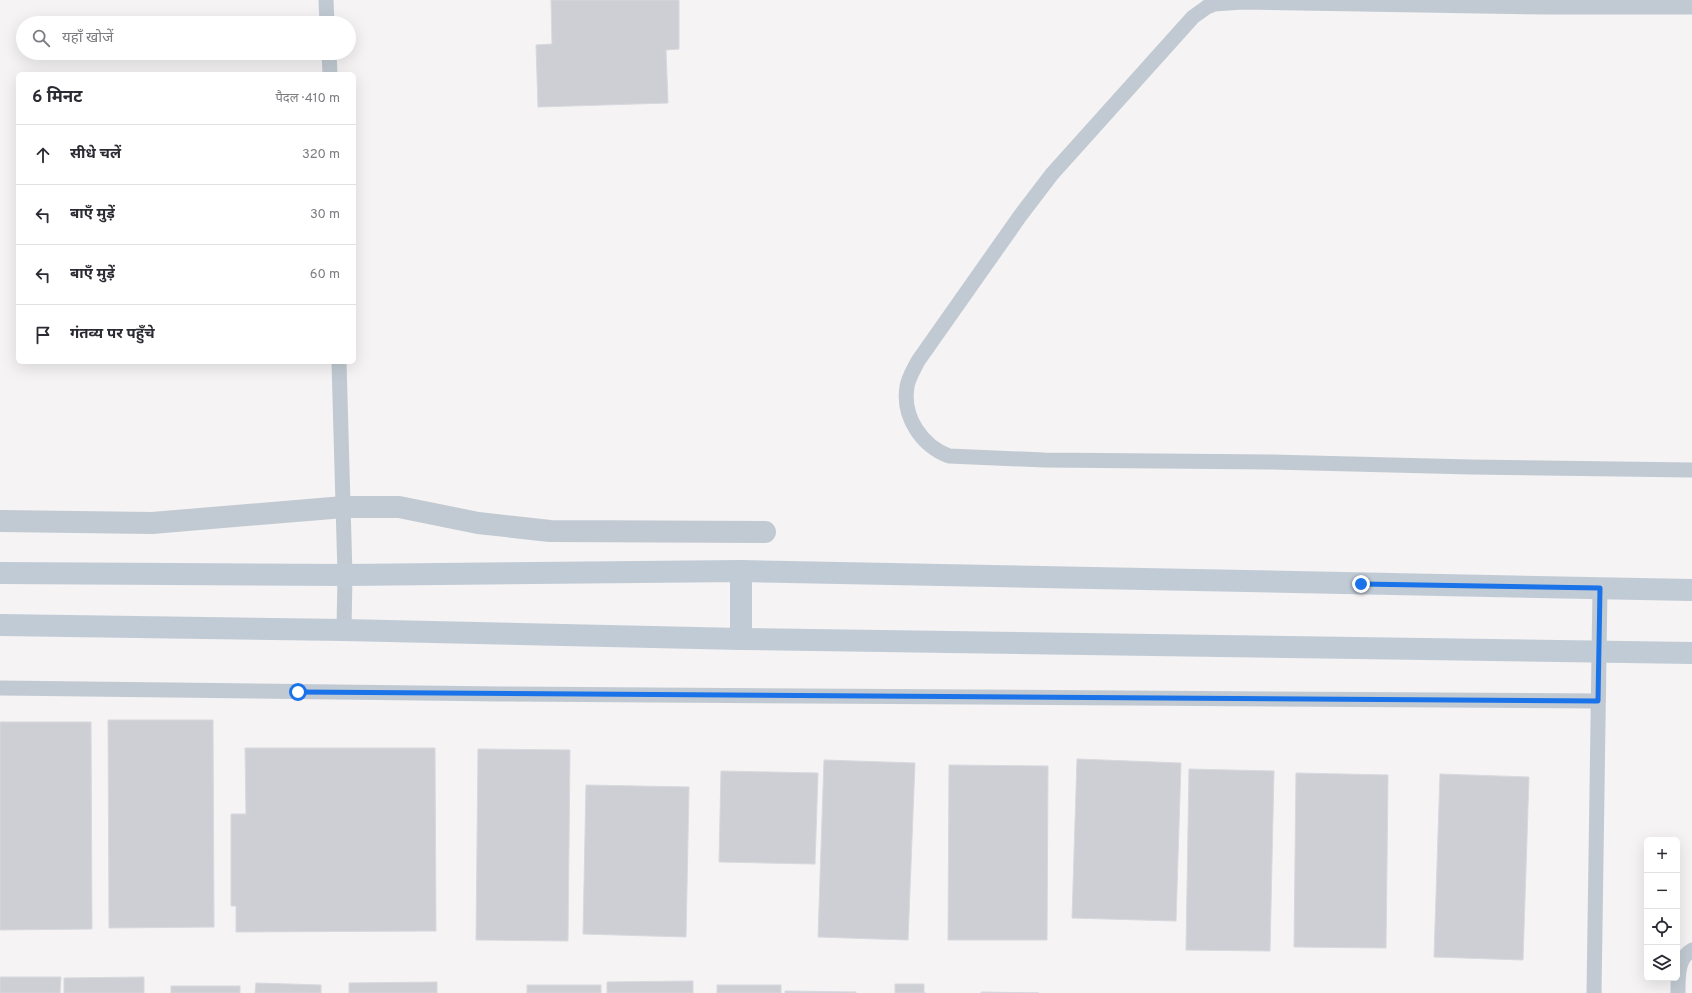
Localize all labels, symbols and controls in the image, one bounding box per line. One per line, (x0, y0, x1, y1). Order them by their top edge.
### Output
search box (16, 16, 356, 60)
icon: search (30, 27, 52, 49)
text: यहाँ खोजें (62, 29, 113, 48)
text: 6 मिनट (32, 87, 82, 109)
text: पैदल · 410 m (275, 91, 340, 107)
icon: ahead (32, 144, 54, 166)
text: सीधे चलें (70, 145, 121, 164)
text: 320 m (302, 147, 340, 163)
icon: left (32, 204, 54, 226)
text: बाएँ मुड़ें (70, 205, 115, 224)
text: 30 m (310, 207, 340, 223)
icon: left (32, 264, 54, 286)
text: बाएँ मुड़ें (70, 265, 115, 284)
text: 60 m (310, 267, 340, 283)
icon: arrive (32, 324, 54, 346)
text: गंतव्य पर पहुँचे (70, 325, 155, 344)
route end (1352, 575, 1370, 593)
route start (289, 683, 307, 701)
map controls (1644, 837, 1680, 981)
button: + (1644, 837, 1680, 873)
button: − (1644, 873, 1680, 909)
button: locate (1644, 909, 1680, 945)
button: layers (1644, 945, 1680, 981)

